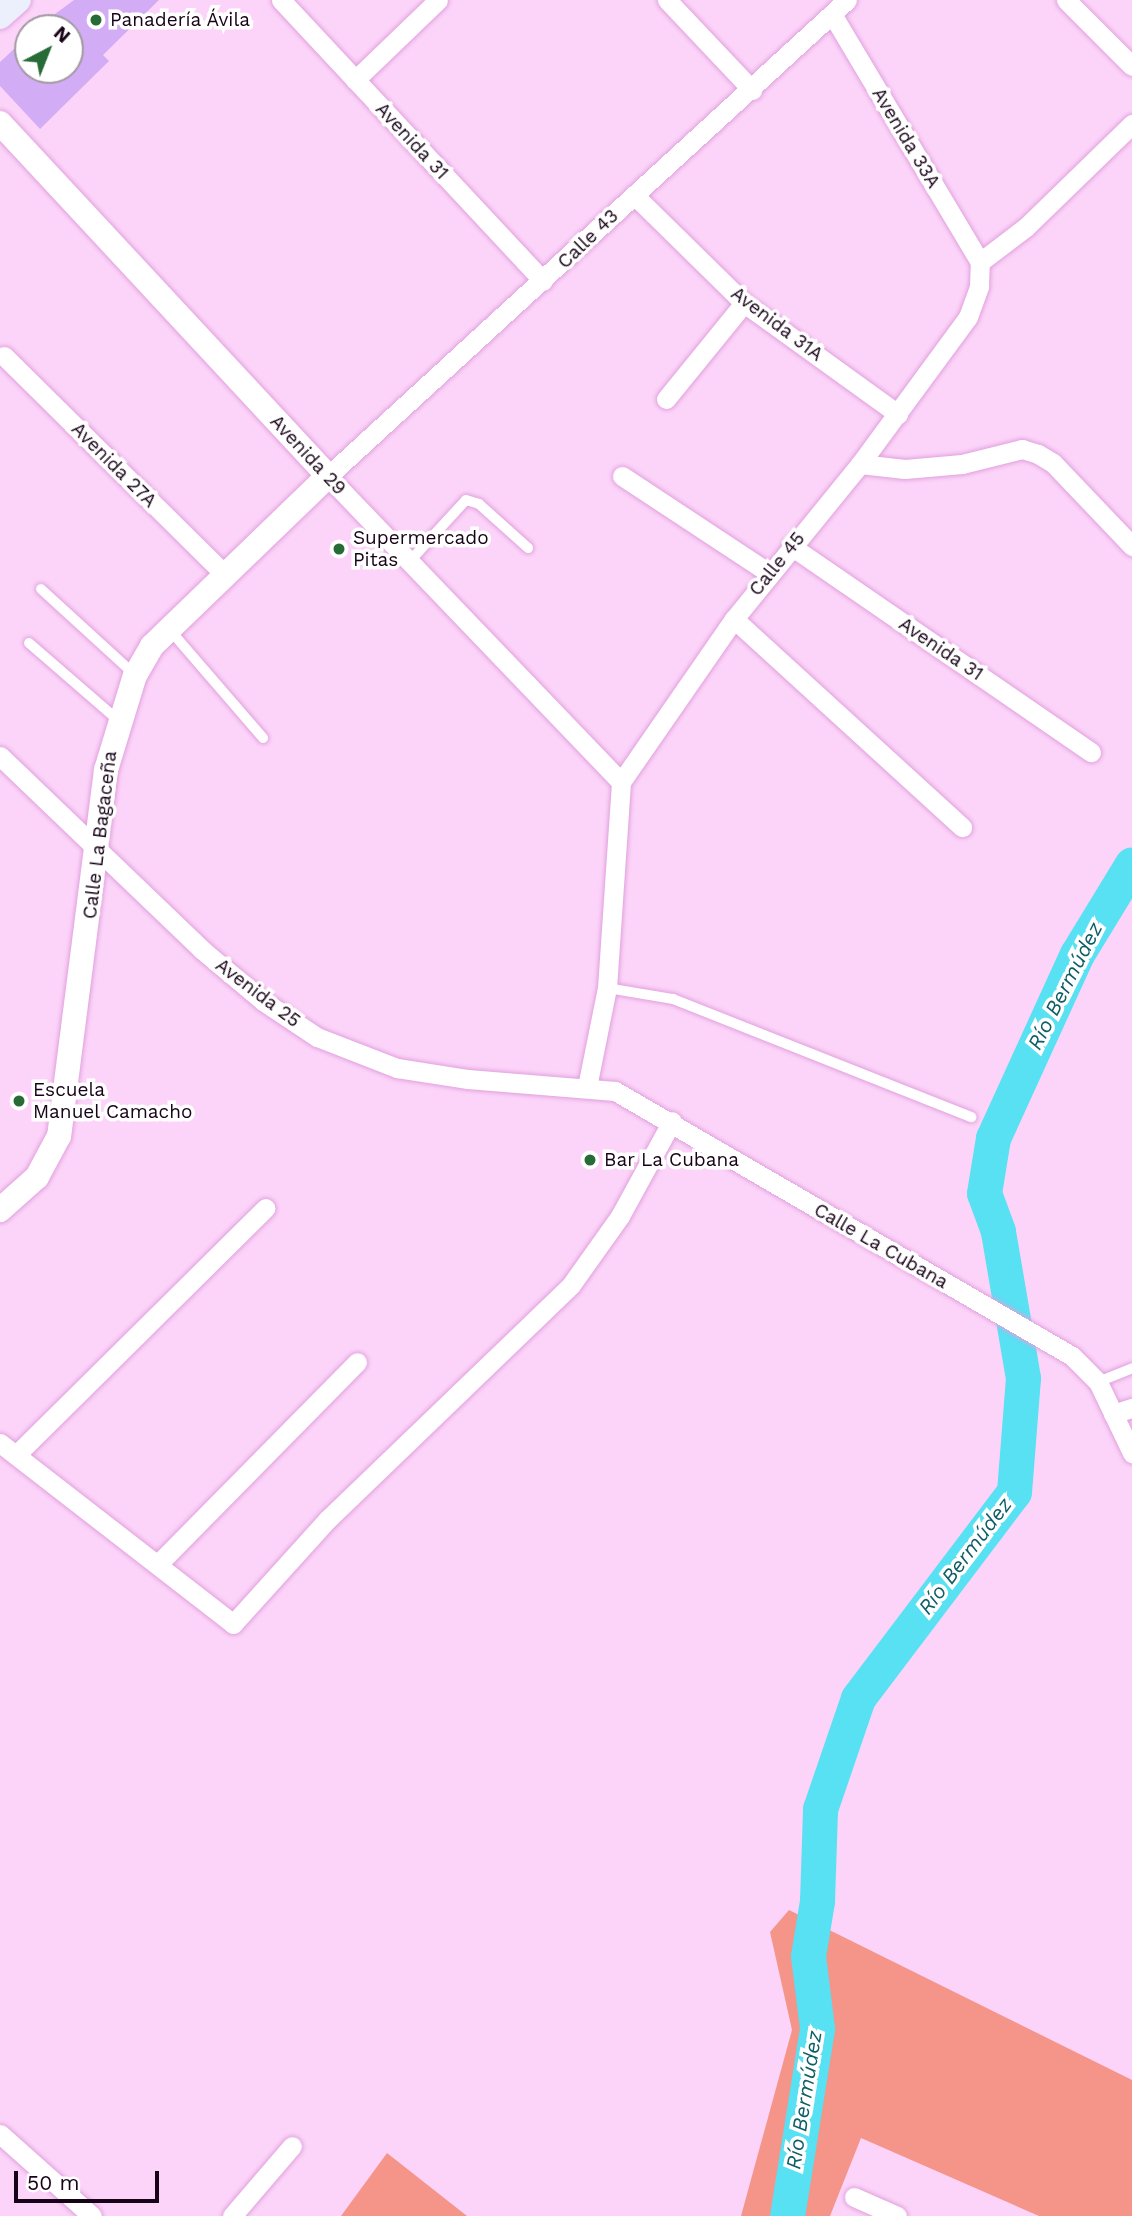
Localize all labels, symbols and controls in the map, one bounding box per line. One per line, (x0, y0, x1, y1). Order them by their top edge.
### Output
place label: Panadería Ávila (110, 9, 251, 31)
marker: Panadería Ávila (88, 12, 104, 28)
north arrow (14, 14, 84, 84)
text: N (49, 21, 75, 48)
street label: Avenida 33A (867, 84, 945, 192)
street label: Avenida 31 (371, 98, 453, 184)
street label: Calle 43 (553, 205, 623, 273)
street label: Avenida 31A (726, 282, 828, 366)
street label: Avenida 29 (265, 410, 351, 500)
street label: Avenida 27A (66, 417, 162, 513)
place label: Supermercado Pitas (353, 527, 489, 571)
street label: Calle 45 (744, 527, 810, 601)
marker: Supermercado Pitas (331, 541, 347, 557)
street label: Avenida 31 (894, 612, 988, 686)
street label: Calle La Bagaceña (78, 749, 122, 921)
water label: Río Bermúdez (1022, 918, 1108, 1054)
street label: Avenida 25 (211, 954, 305, 1032)
place label: Escuela Manuel Camacho (33, 1079, 193, 1123)
marker: Escuela Manuel Camacho (11, 1093, 27, 1109)
place label: Bar La Cubana (604, 1149, 740, 1171)
marker: Bar La Cubana (582, 1152, 598, 1168)
street label: Calle La Cubana (810, 1198, 952, 1294)
water label: Río Bermúdez (913, 1493, 1017, 1619)
water label: Río Bermúdez (781, 2029, 827, 2171)
scale bar (18, 2156, 163, 2200)
text: 50 m (27, 2170, 79, 2195)

